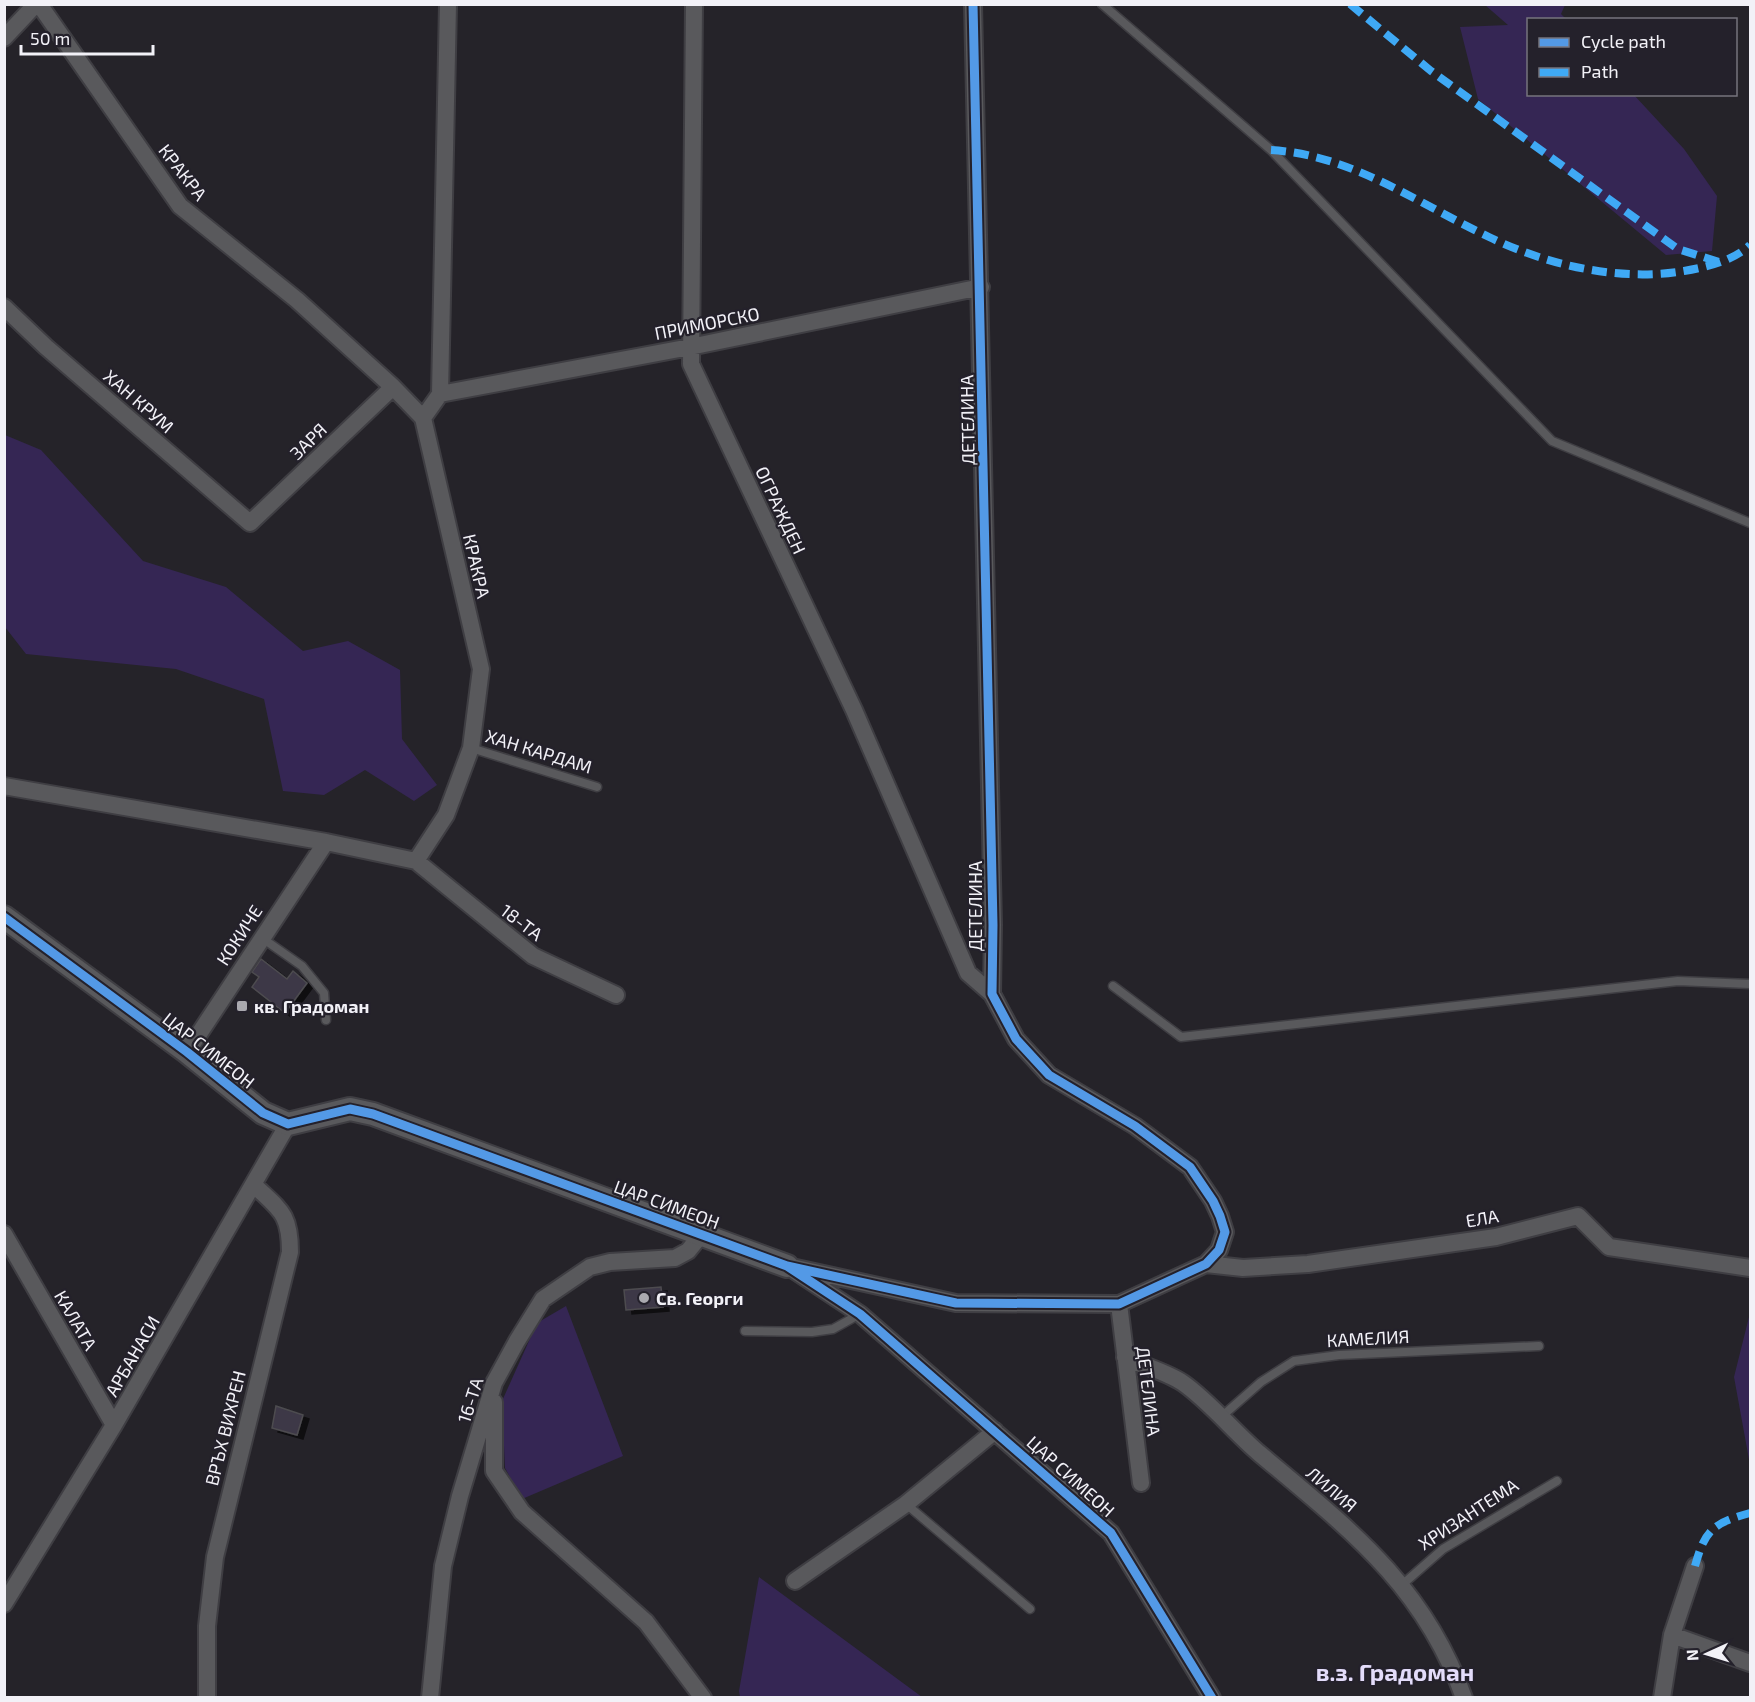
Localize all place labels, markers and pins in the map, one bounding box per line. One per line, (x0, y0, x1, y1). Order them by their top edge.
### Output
place label: кв. Градоман (254, 995, 369, 1017)
marker: кв. Градоман (235, 999, 249, 1013)
place label: Св. Георги (656, 1287, 743, 1309)
marker: Св. Георги (637, 1291, 651, 1305)

